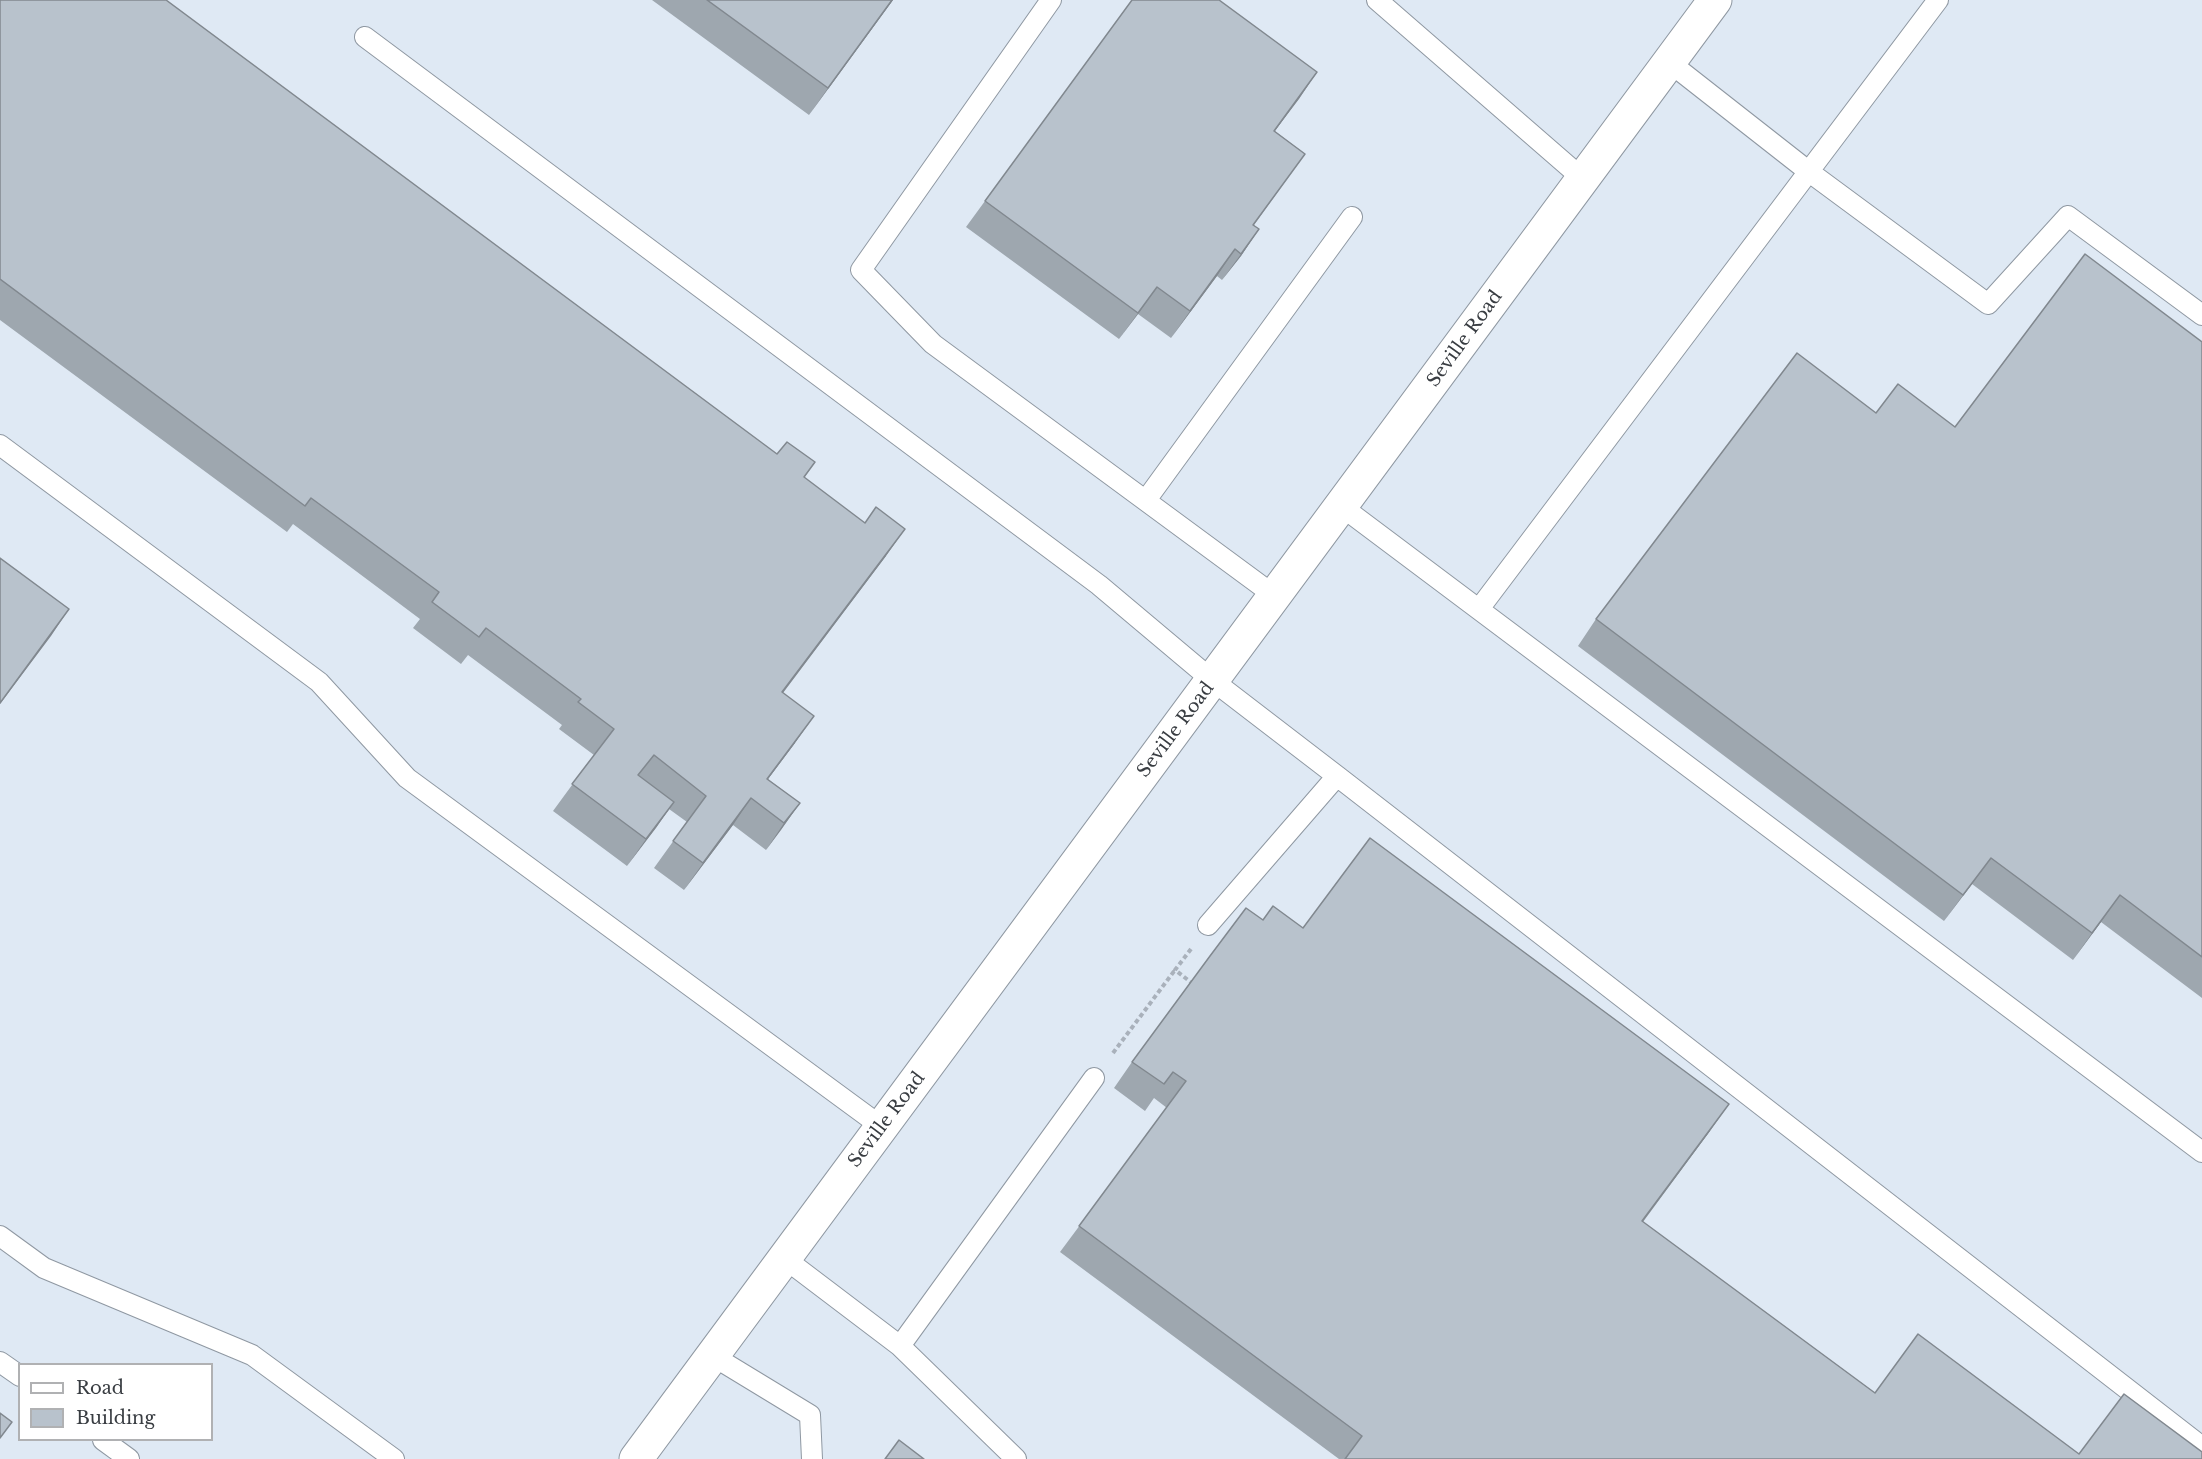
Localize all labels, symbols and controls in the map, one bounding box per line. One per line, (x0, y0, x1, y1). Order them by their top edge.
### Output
street label: Seville Road (1423, 287, 1507, 391)
street label: Seville Road (1133, 678, 1219, 782)
street label: Seville Road (844, 1068, 930, 1172)
legend (18, 1363, 213, 1441)
text: Road (76, 1377, 124, 1399)
text: Building (76, 1407, 155, 1429)

